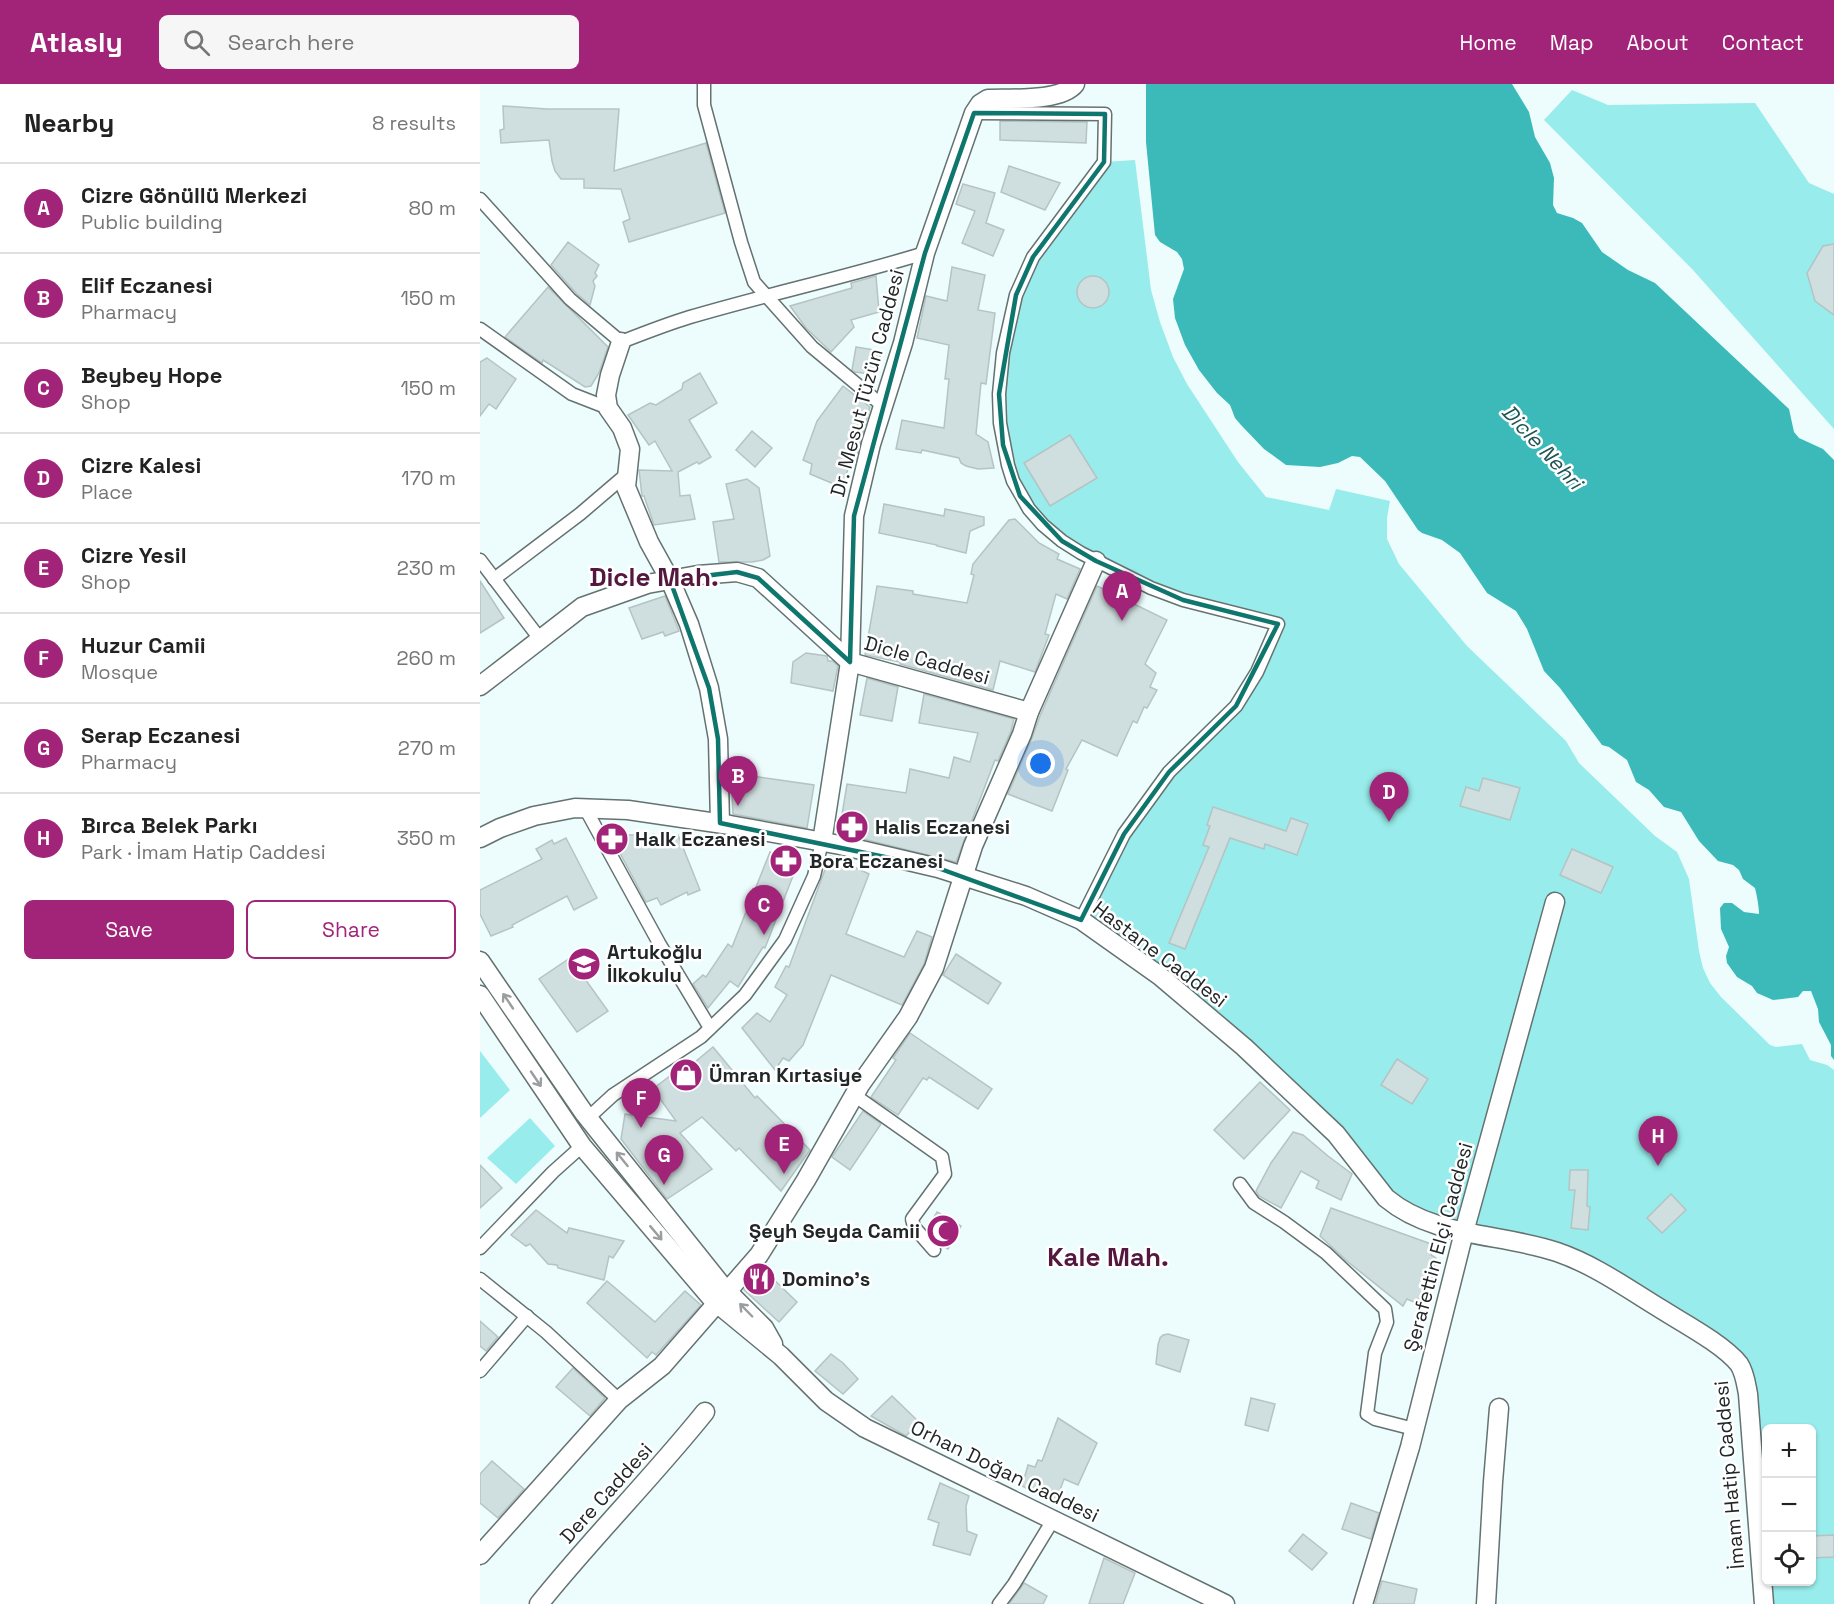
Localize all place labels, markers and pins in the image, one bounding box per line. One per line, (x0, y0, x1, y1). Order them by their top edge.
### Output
pin: A (1102, 572, 1142, 621)
pin: B (718, 756, 758, 806)
pin: D (1370, 772, 1408, 822)
pharmacy icon: Halis Eczanesi (834, 809, 870, 845)
place label: Halis Eczanesi (875, 814, 1010, 840)
pharmacy icon: Halk Eczanesi (594, 821, 630, 857)
place label: Halk Eczanesi (635, 826, 766, 852)
pharmacy icon: Bora Eczanesi (768, 843, 804, 879)
place label: Bora Eczanesi (809, 848, 943, 874)
pin: C (744, 886, 784, 935)
place label: Artukoğlu İlkokulu (607, 939, 702, 988)
school or university icon: Artukoğlu İlkokulu (566, 946, 602, 982)
shop icon: Ümran Kırtasiye (668, 1057, 704, 1093)
place label: Ümran Kırtasiye (709, 1062, 862, 1088)
pin: F (622, 1078, 660, 1128)
pin: H (1638, 1116, 1678, 1166)
pin: E (764, 1124, 804, 1174)
pin: G (644, 1136, 684, 1185)
mosque icon: Şeyh Seyda Camii (925, 1213, 961, 1249)
place label: Şeyh Seyda Camii (749, 1218, 920, 1244)
restaurant icon: Domino's (741, 1261, 777, 1297)
place label: Domino's (782, 1266, 870, 1292)

